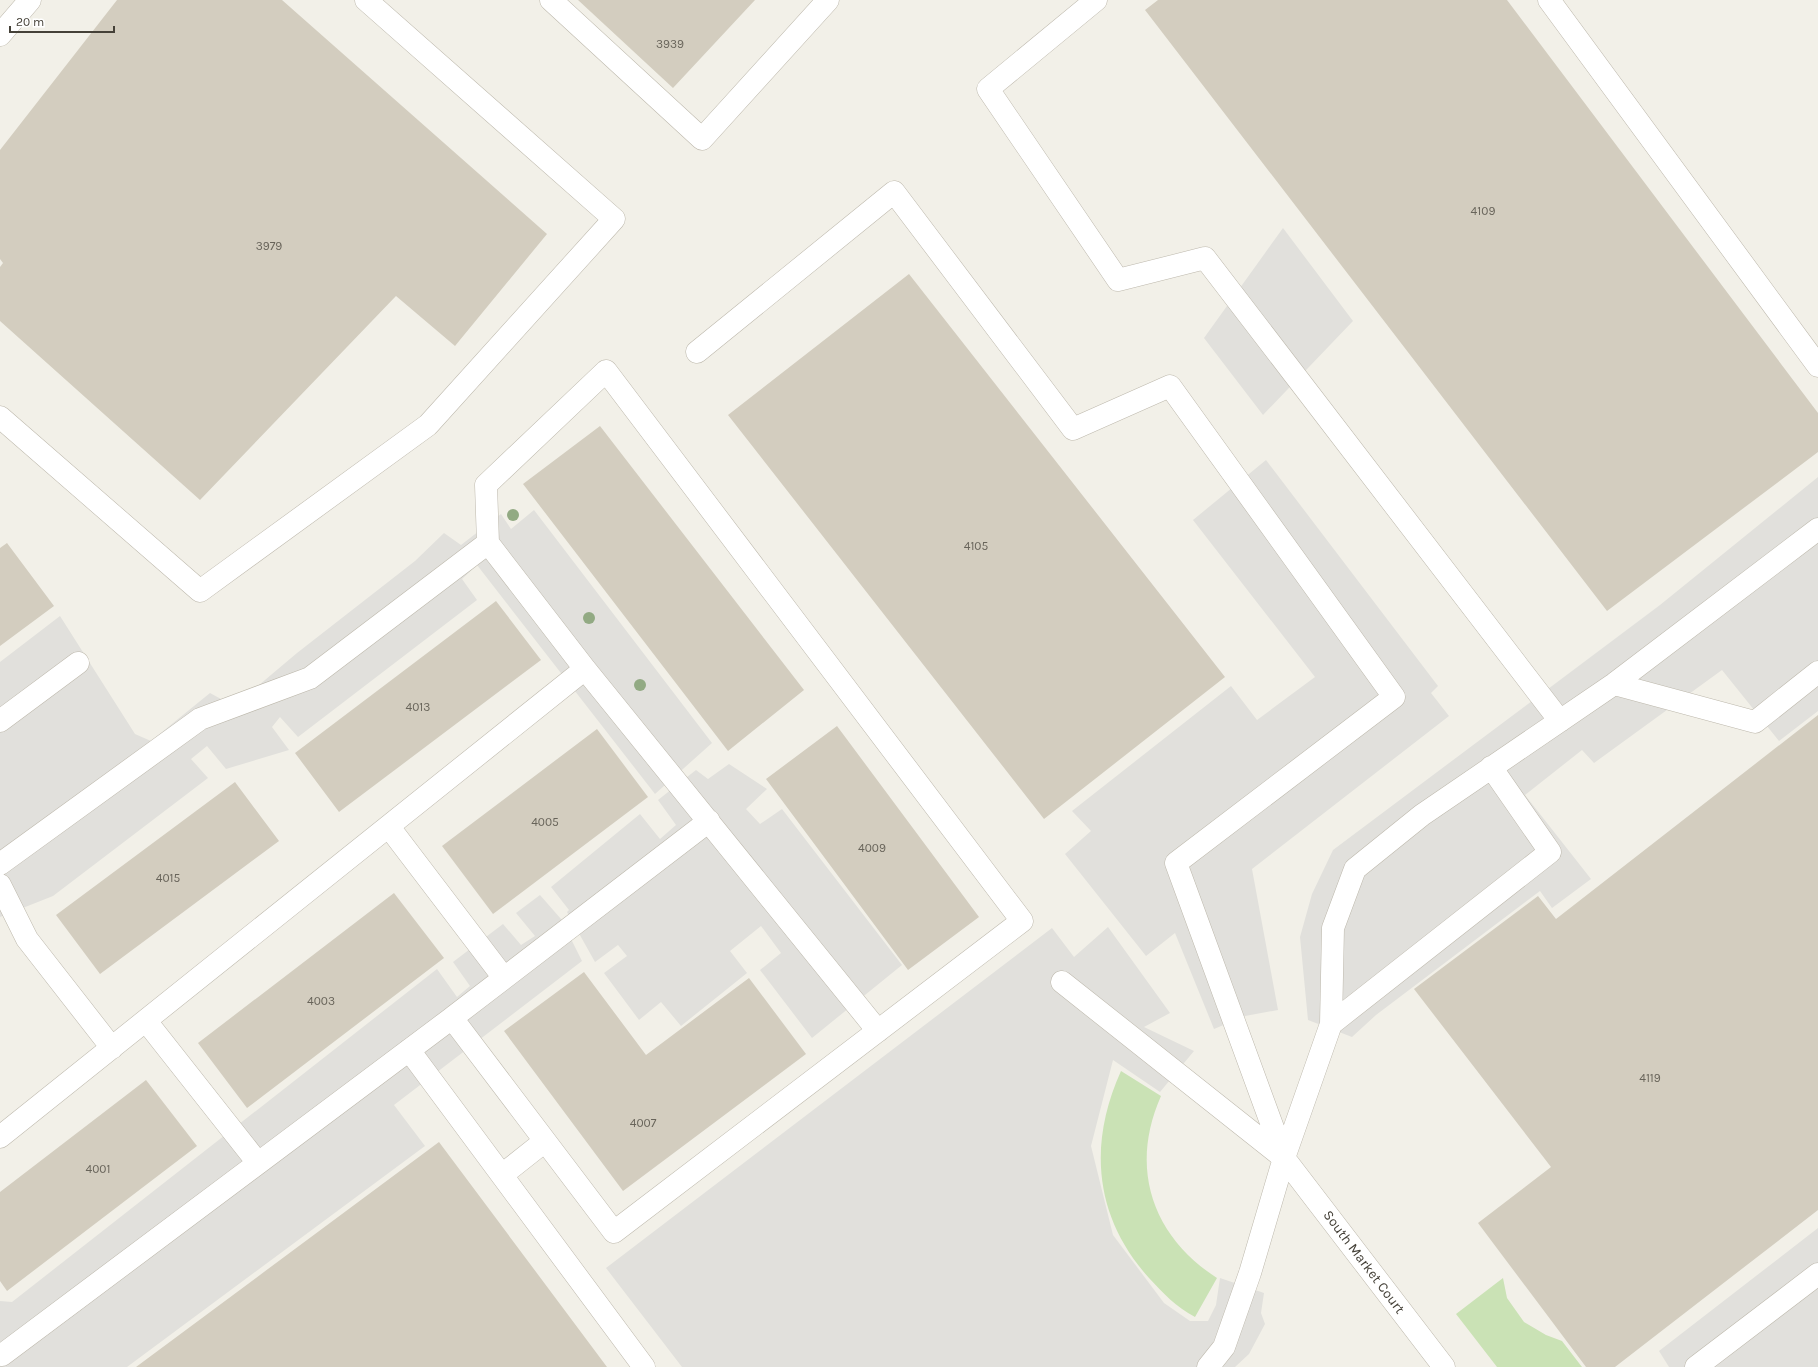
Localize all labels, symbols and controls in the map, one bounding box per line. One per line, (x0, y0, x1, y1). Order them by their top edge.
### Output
scale bar (10, 8, 114, 34)
text: 20 m (16, 15, 44, 29)
house number: 3939 (656, 37, 684, 51)
house number: 4109 (1471, 204, 1495, 218)
house number: 3979 (256, 239, 282, 253)
house number: 4105 (964, 539, 989, 553)
house number: 4013 (406, 700, 430, 714)
house number: 4005 (531, 815, 559, 829)
house number: 4009 (858, 841, 886, 855)
house number: 4015 (156, 871, 181, 885)
house number: 4003 (307, 994, 335, 1008)
house number: 4119 (1639, 1071, 1661, 1085)
house number: 4007 (630, 1116, 657, 1130)
house number: 4001 (86, 1162, 110, 1176)
street label: South Market Court (1320, 1207, 1408, 1317)

